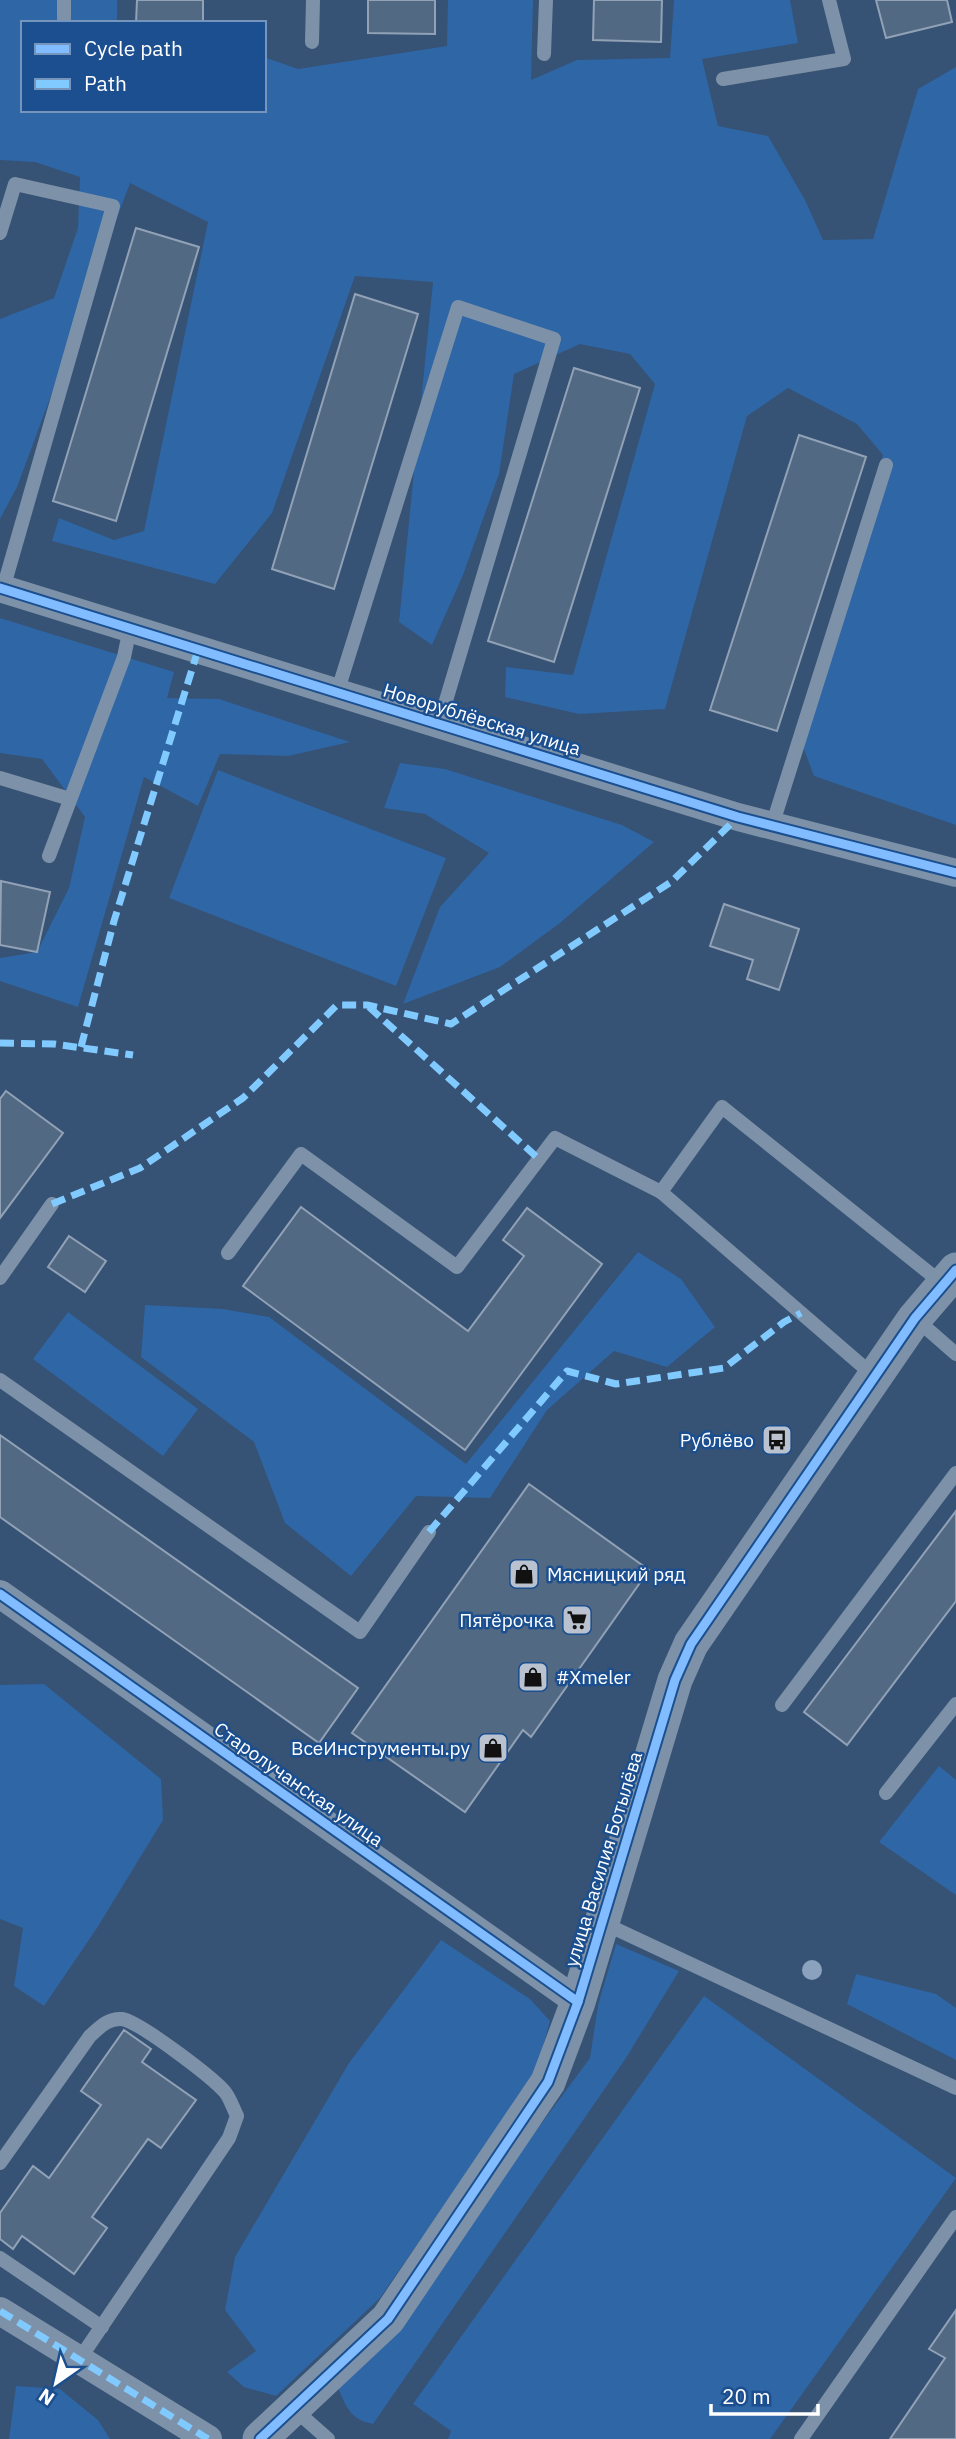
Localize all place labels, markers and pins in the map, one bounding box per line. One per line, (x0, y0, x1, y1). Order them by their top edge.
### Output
bus stop icon: Рублёво (760, 1423, 794, 1457)
place label: Рублёво (680, 1428, 754, 1452)
shop icon: Мясницкий ряд (507, 1557, 541, 1591)
place label: Мясницкий ряд (547, 1562, 686, 1586)
supermarket icon: Пятёрочка (560, 1603, 594, 1637)
place label: Пятёрочка (459, 1608, 554, 1632)
shop icon: #Xmeler (516, 1660, 550, 1694)
place label: #Xmeler (556, 1665, 631, 1689)
shop icon: ВсеИнструменты.ру (476, 1731, 510, 1765)
place label: ВсеИнструменты.ру (291, 1736, 471, 1760)

